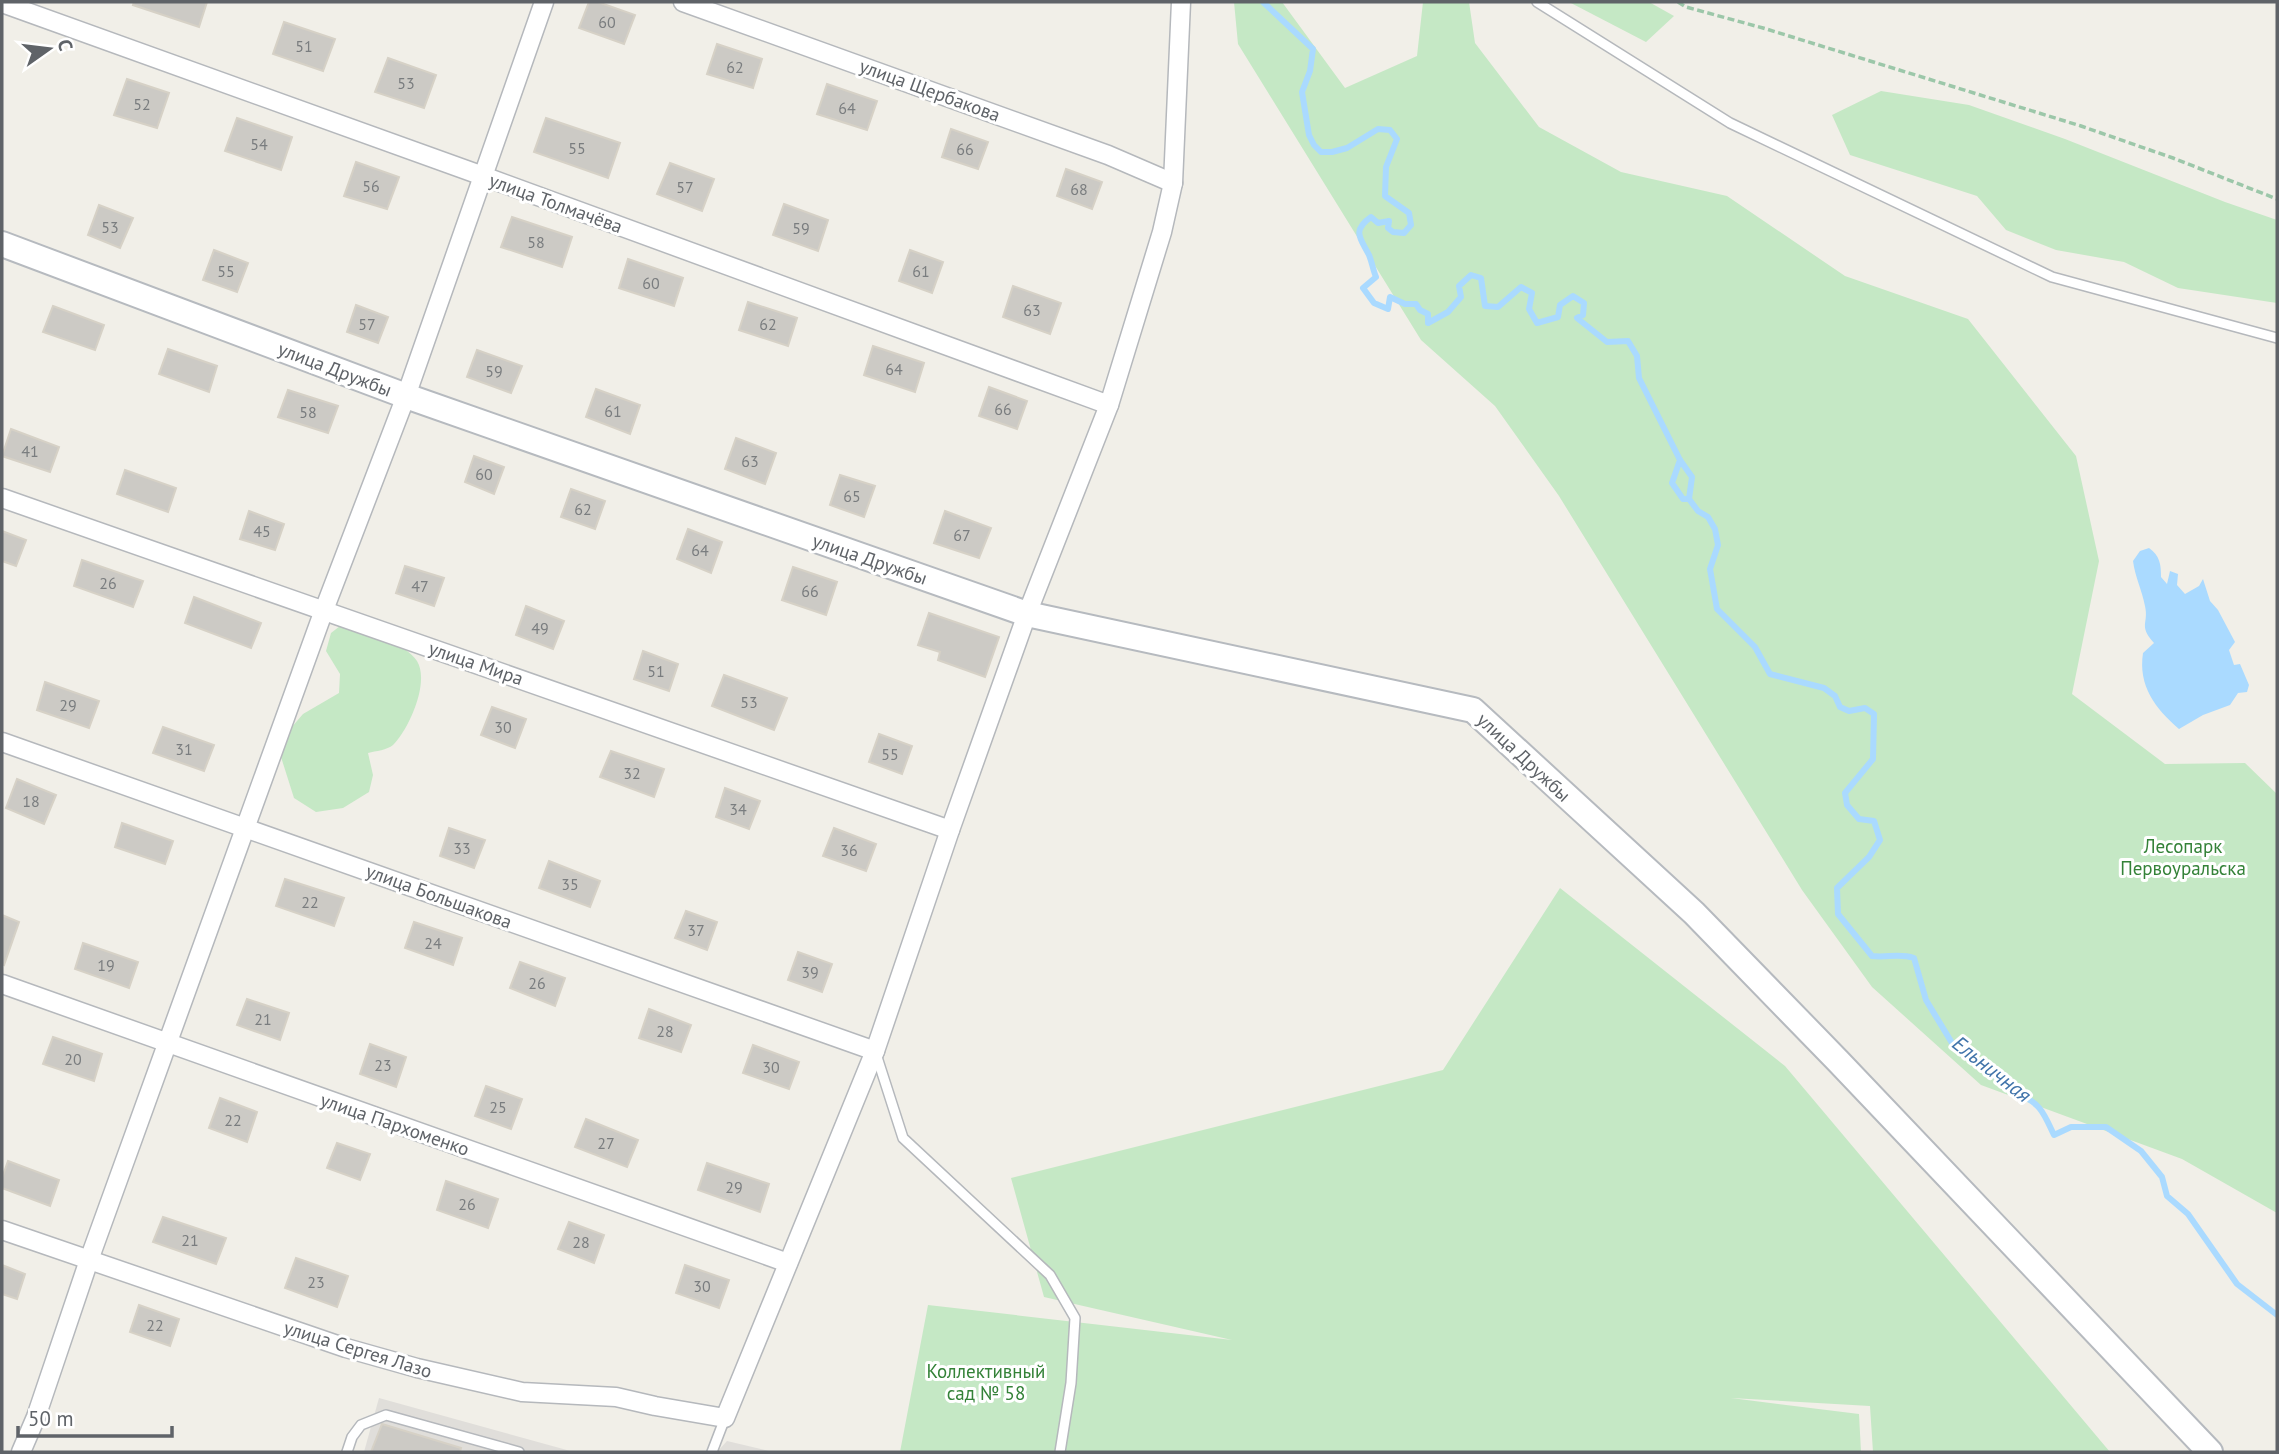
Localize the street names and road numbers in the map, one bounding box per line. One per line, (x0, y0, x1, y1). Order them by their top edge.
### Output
street label: улица Щербакова (856, 53, 1004, 127)
street label: улица Толмачёва (486, 168, 626, 238)
street label: улица Дружбы (275, 336, 395, 402)
street label: улица Дружбы (809, 528, 931, 590)
street label: улица Мира (426, 636, 526, 690)
street label: улица Дружбы (1472, 707, 1576, 807)
street label: улица Большакова (363, 858, 515, 934)
street label: улица Пархоменко (317, 1087, 473, 1161)
street label: улица Сергея Лазо (281, 1315, 435, 1383)

